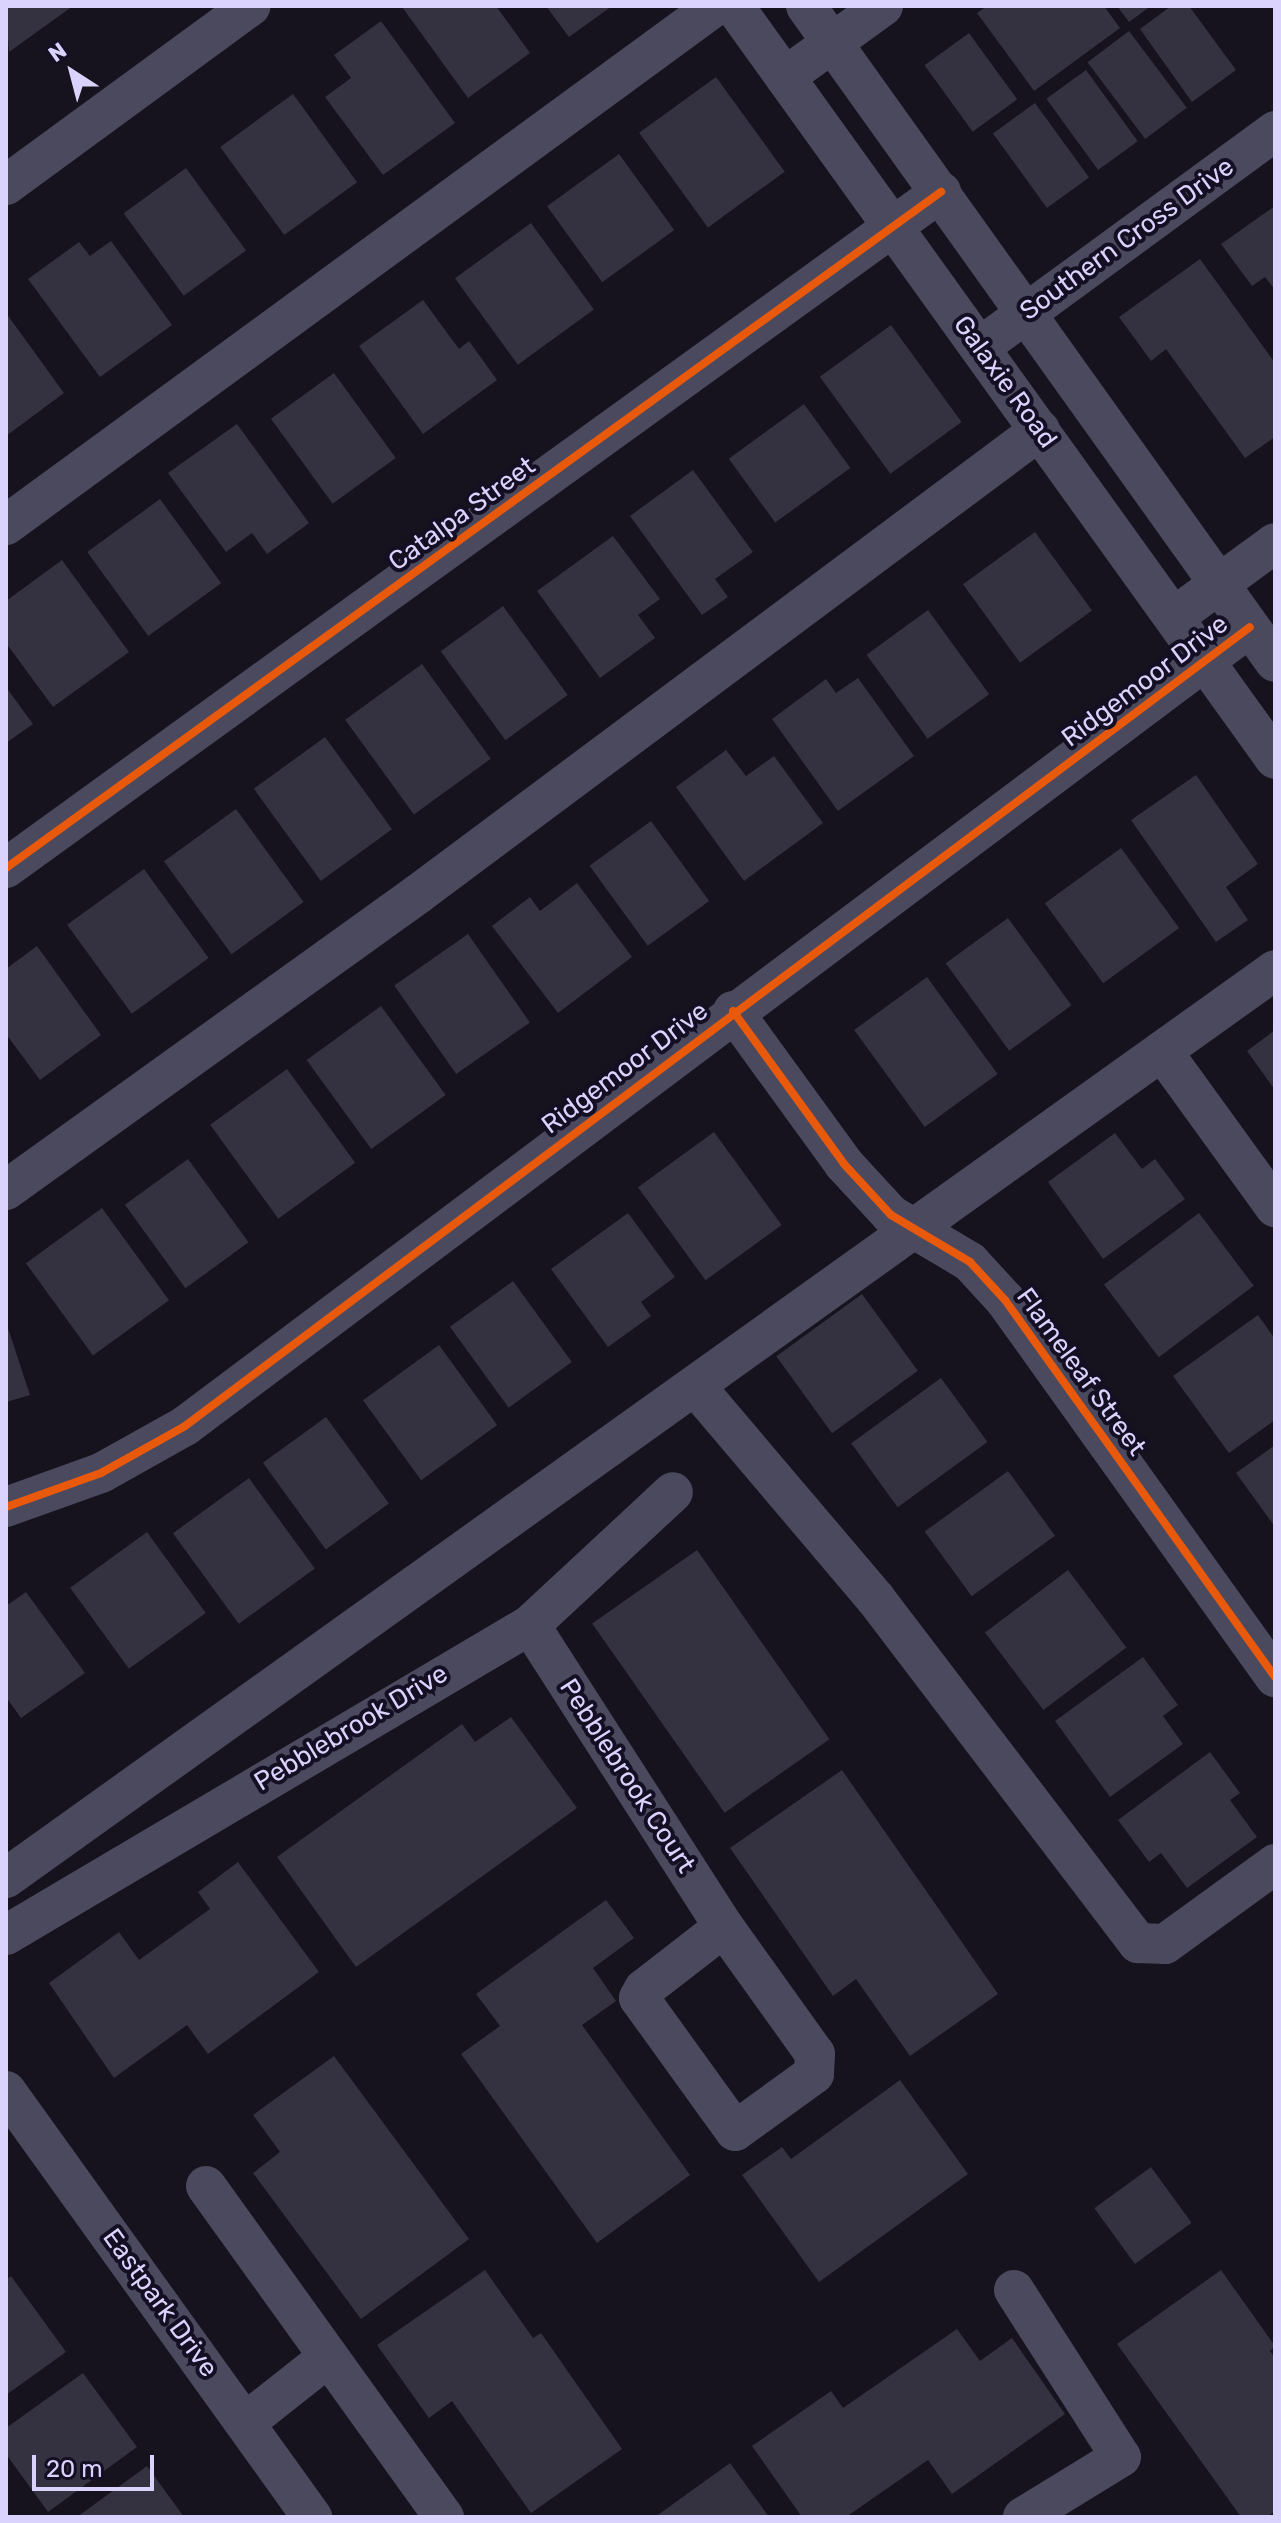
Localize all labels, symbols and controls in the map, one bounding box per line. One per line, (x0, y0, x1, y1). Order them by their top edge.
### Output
north arrow (32, 32, 112, 112)
text: N (43, 37, 72, 68)
street label: Southern Cross Drive (1014, 151, 1240, 327)
street label: Galaxie Road (947, 310, 1063, 454)
street label: Catalpa Street (383, 450, 541, 578)
street label: Ridgemoor Drive (1055, 608, 1235, 754)
street label: Ridgemoor Drive (535, 995, 715, 1141)
street label: Flameleaf Street (1010, 1282, 1152, 1462)
street label: Pebblebrook Drive (249, 1658, 453, 1798)
street label: Pebblebrook Court (552, 1673, 702, 1879)
street label: Eastpark Drive (96, 2223, 224, 2383)
scale bar (36, 2439, 158, 2489)
text: 20 m (46, 2455, 103, 2483)

